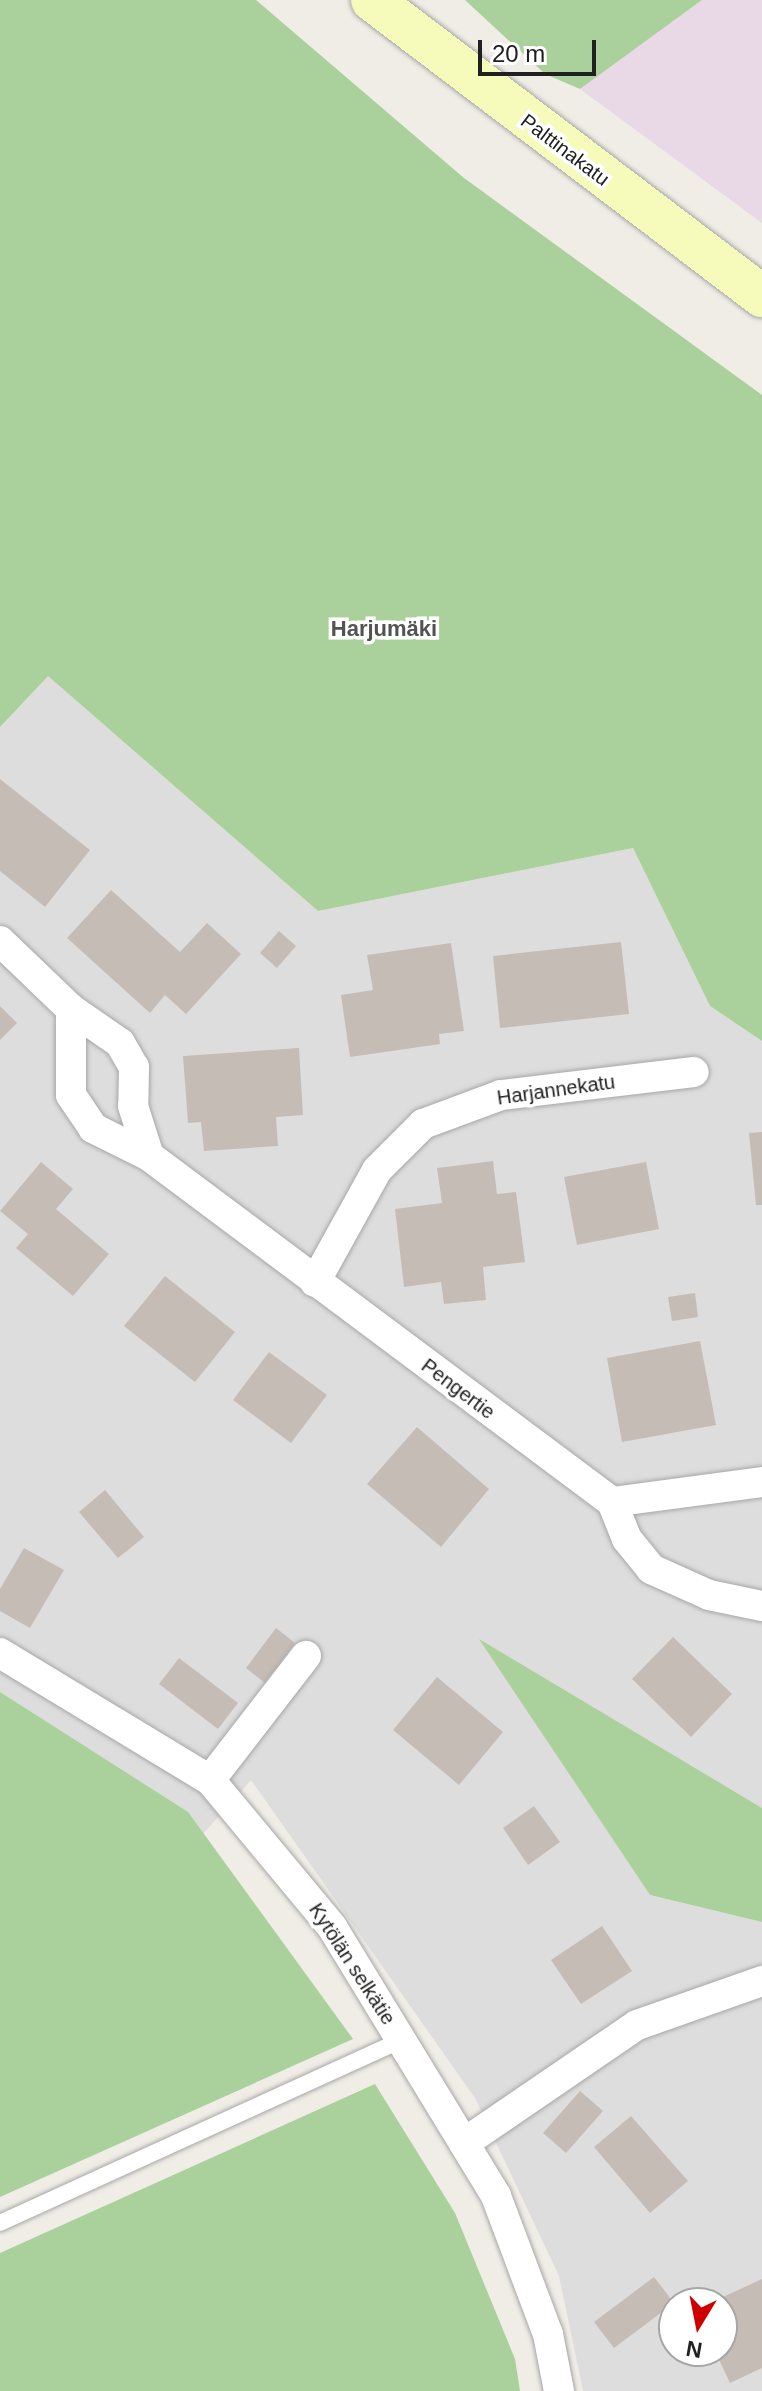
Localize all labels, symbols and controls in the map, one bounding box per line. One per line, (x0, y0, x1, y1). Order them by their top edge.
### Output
scale bar (482, 24, 600, 74)
text: 20 m (492, 40, 545, 67)
street label: Palttinakatu (516, 109, 614, 191)
district label: Harjumäki (331, 616, 437, 642)
street label: Harjannekatu (495, 1070, 617, 1110)
street label: Pengertie (417, 1354, 499, 1424)
street label: Kytölän selkätie (304, 1899, 400, 2029)
north arrow (658, 2287, 738, 2367)
text: N (684, 2335, 704, 2363)

